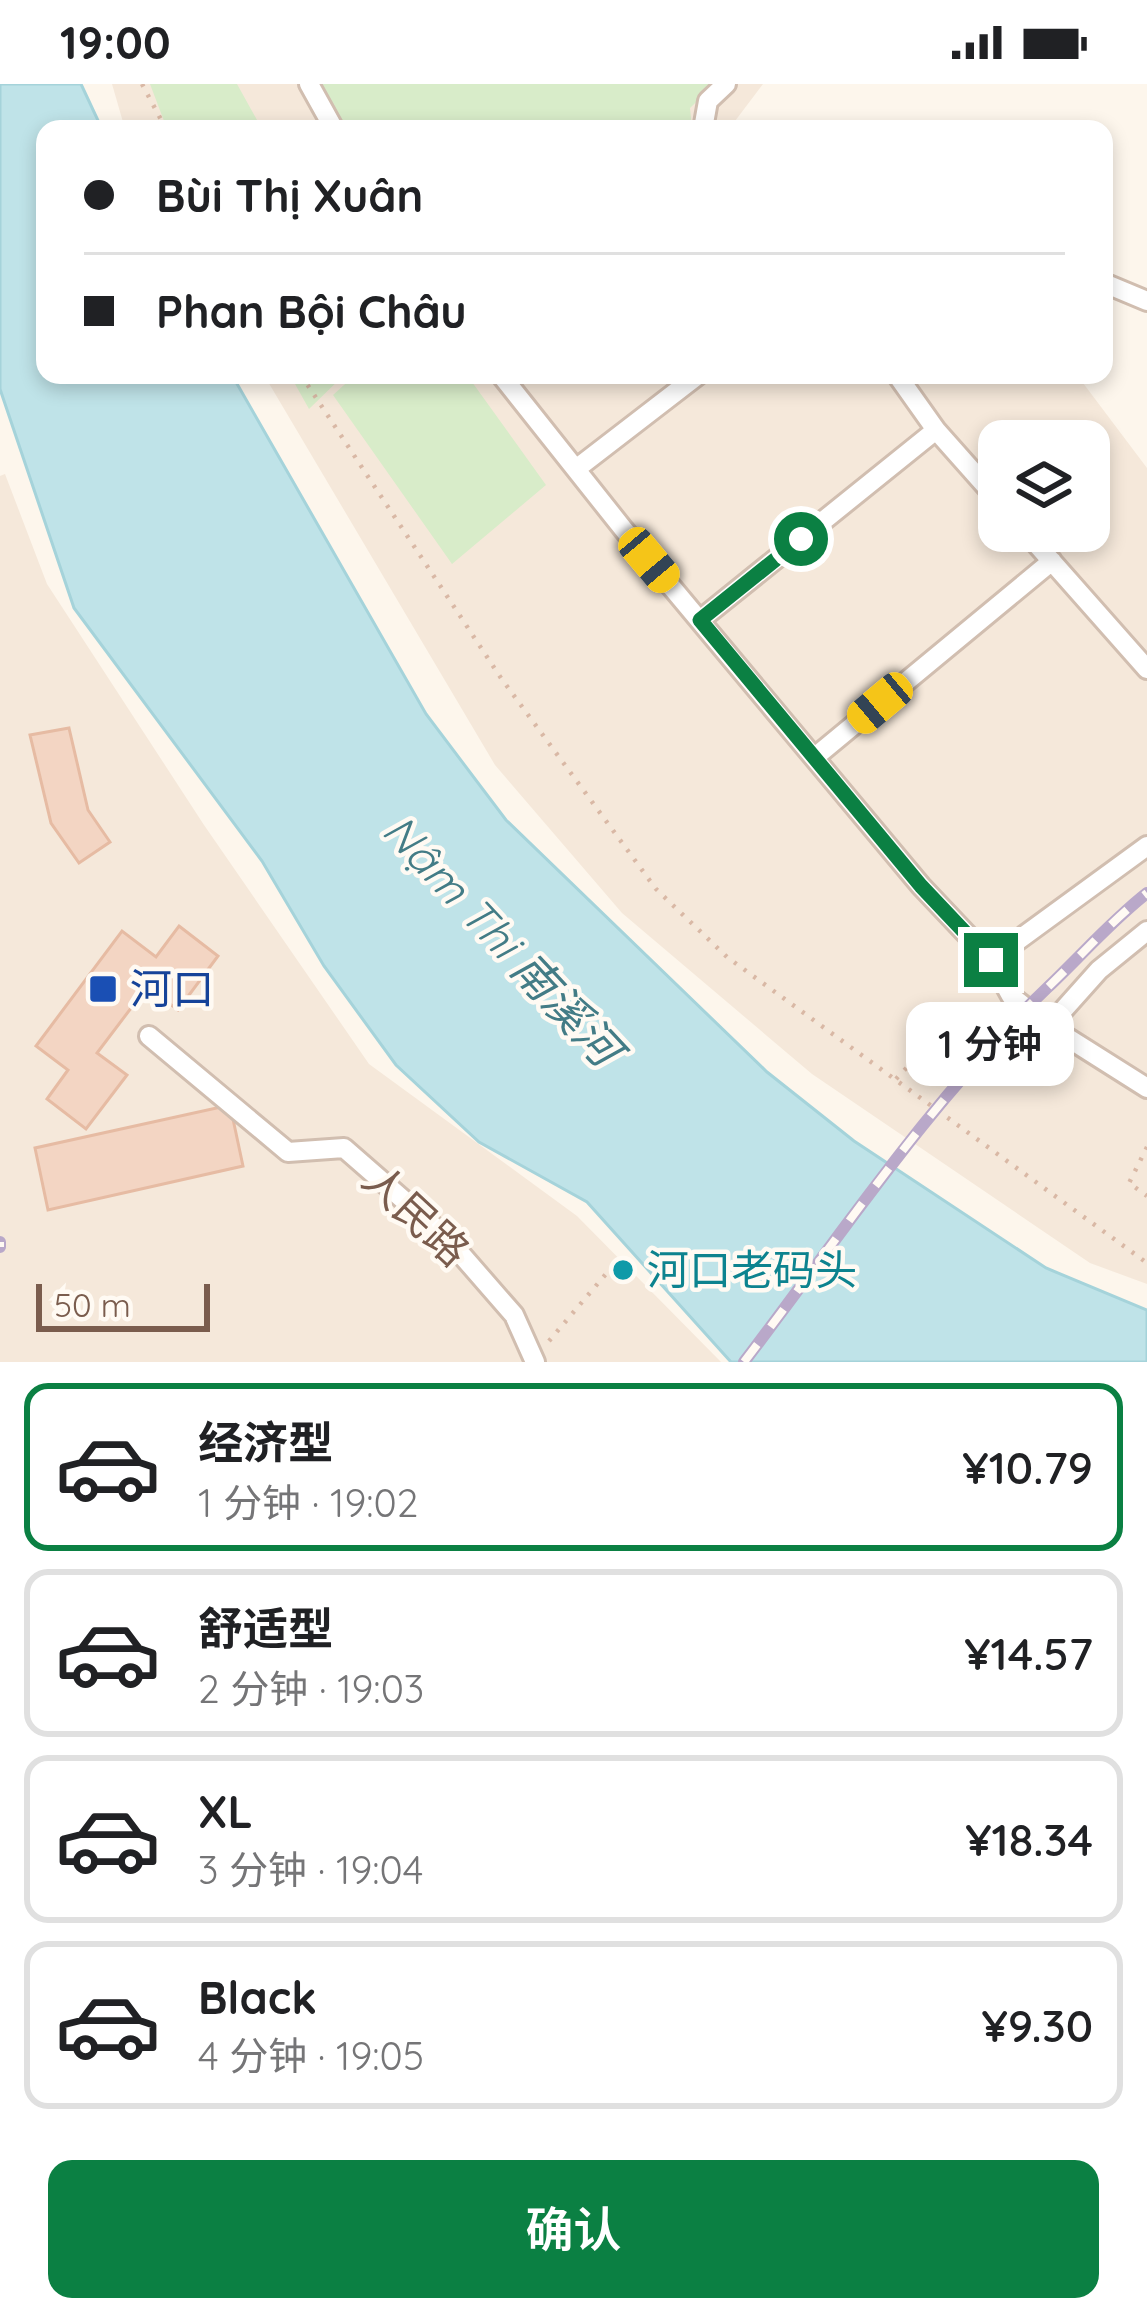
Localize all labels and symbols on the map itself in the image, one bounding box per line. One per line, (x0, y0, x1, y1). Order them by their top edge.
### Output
route start (774, 512, 828, 566)
car (612, 521, 686, 599)
car (841, 666, 919, 740)
water label: Nậm Thi 南溪河 (372, 802, 639, 1082)
route end (964, 933, 1018, 987)
place label: 河口 (130, 962, 214, 1015)
marker: 河口 (87, 973, 119, 1005)
callout: 1 分钟 (907, 1002, 1075, 1086)
street label: 人民路 (352, 1152, 480, 1277)
place label: 河口老码头 (647, 1243, 857, 1296)
marker: 河口老码头 (610, 1257, 636, 1283)
scale bar (36, 1278, 210, 1331)

